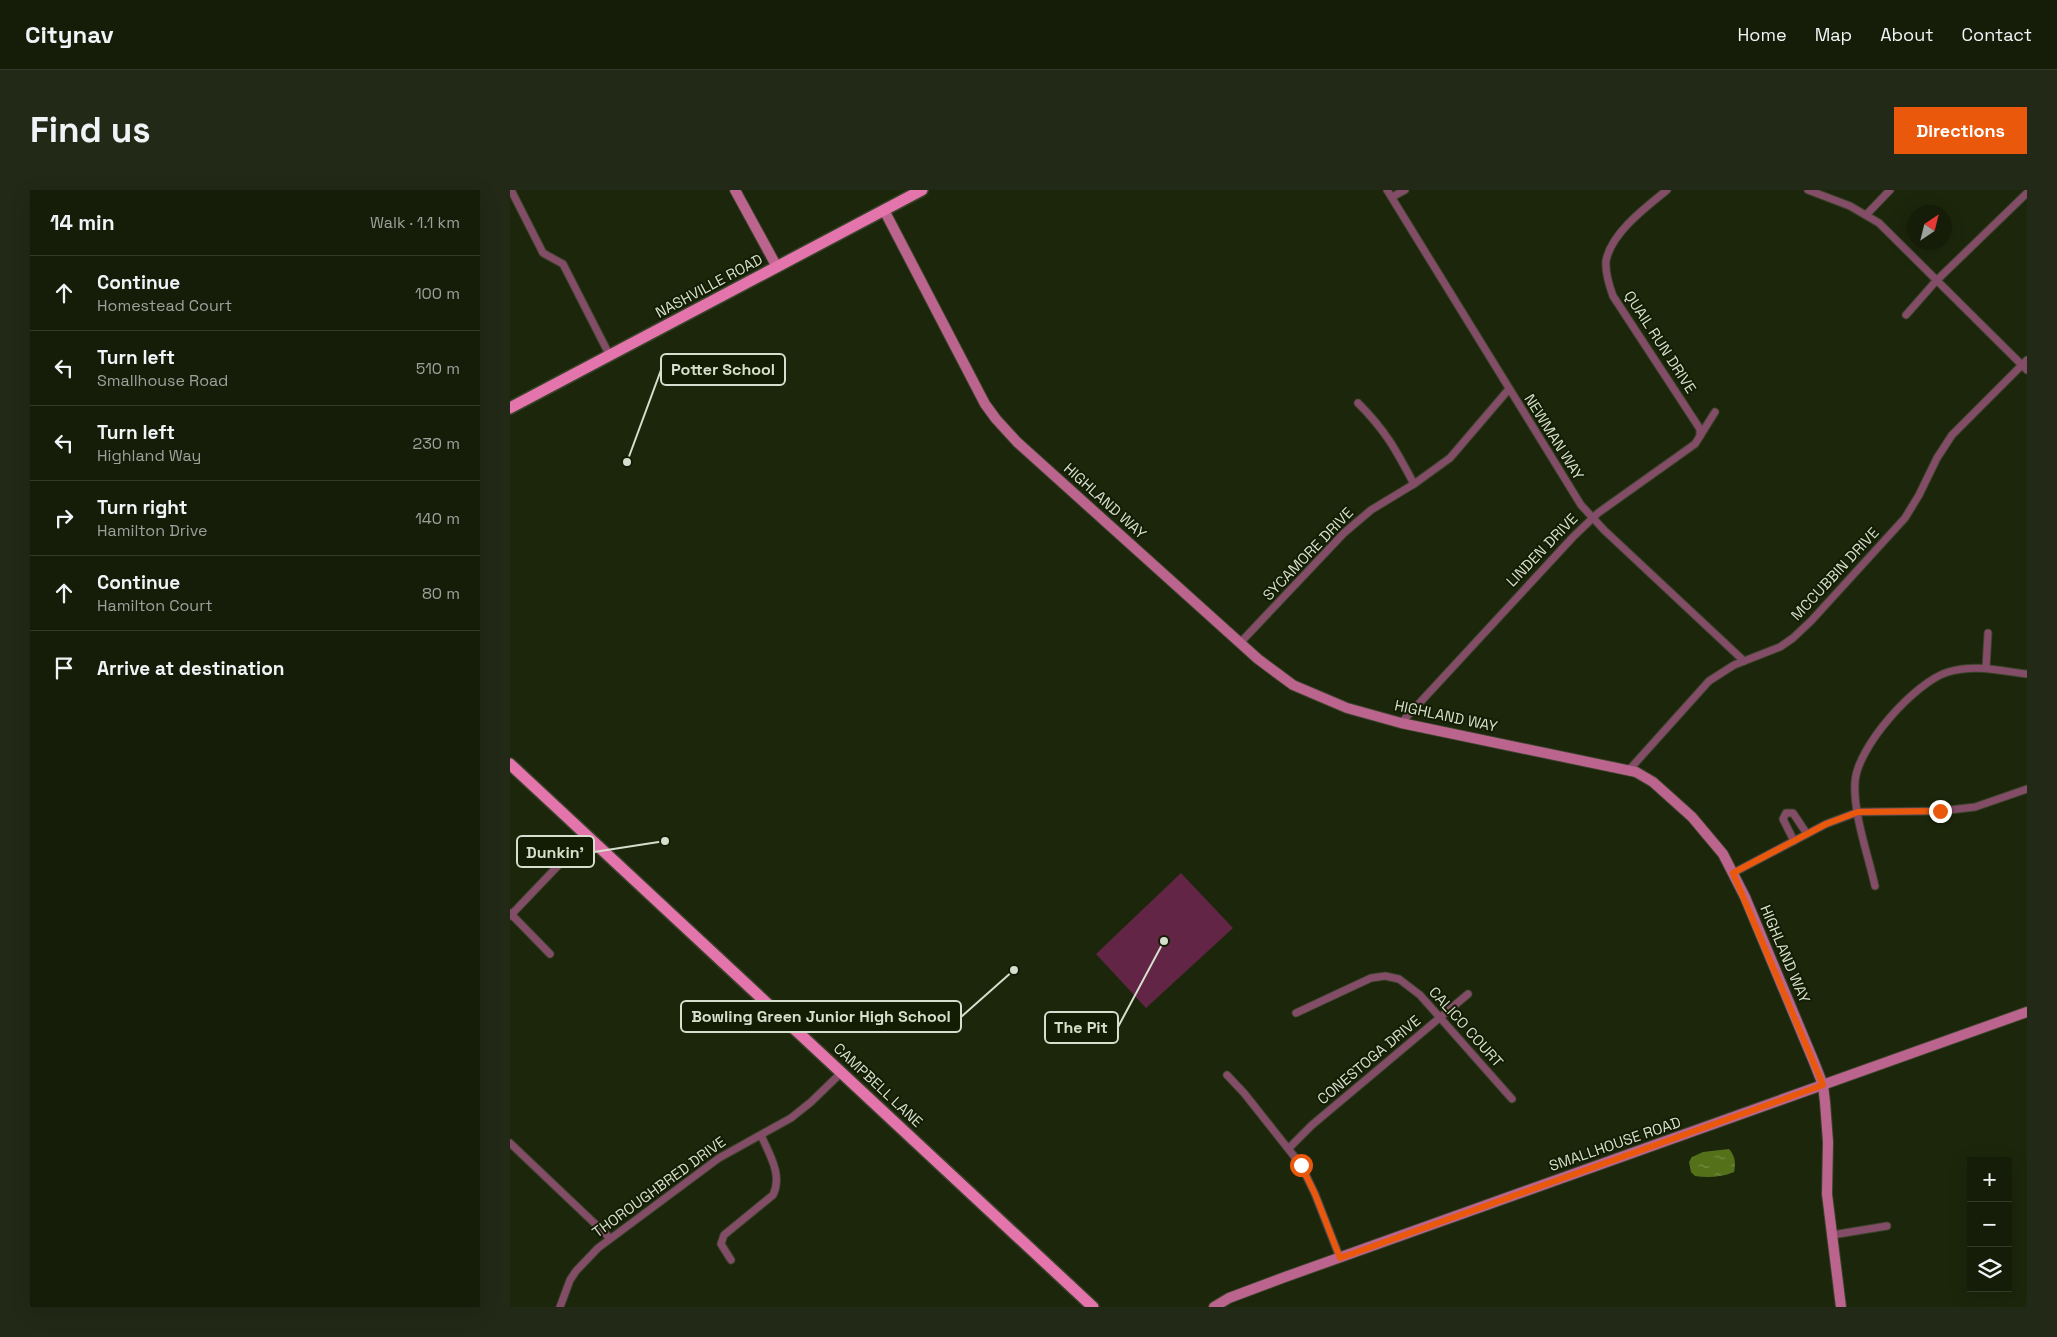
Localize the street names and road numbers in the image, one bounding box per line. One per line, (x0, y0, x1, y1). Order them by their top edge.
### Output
street label: NASHVILLE ROAD (652, 249, 766, 322)
street label: QUAIL RUN DRIVE (1620, 287, 1701, 397)
street label: NEWMAN WAY (1520, 390, 1588, 483)
street label: HIGHLAND WAY (1060, 459, 1151, 543)
street label: SYCAMORE DRIVE (1258, 503, 1357, 604)
street label: LINDEN DRIVE (1502, 509, 1581, 590)
street label: MCCUBBIN DRIVE (1787, 523, 1883, 624)
street label: HIGHLAND WAY (1393, 695, 1499, 736)
street label: HIGHLAND WAY (1756, 902, 1815, 1006)
street label: CALICO COURT (1425, 982, 1508, 1071)
street label: CONESTOGA DRIVE (1313, 1011, 1424, 1108)
street label: CAMPBELL LANE (830, 1038, 927, 1131)
street label: SMALLHOUSE ROAD (1546, 1112, 1683, 1175)
street label: THOROUGHBRED DRIVE (588, 1132, 729, 1241)

